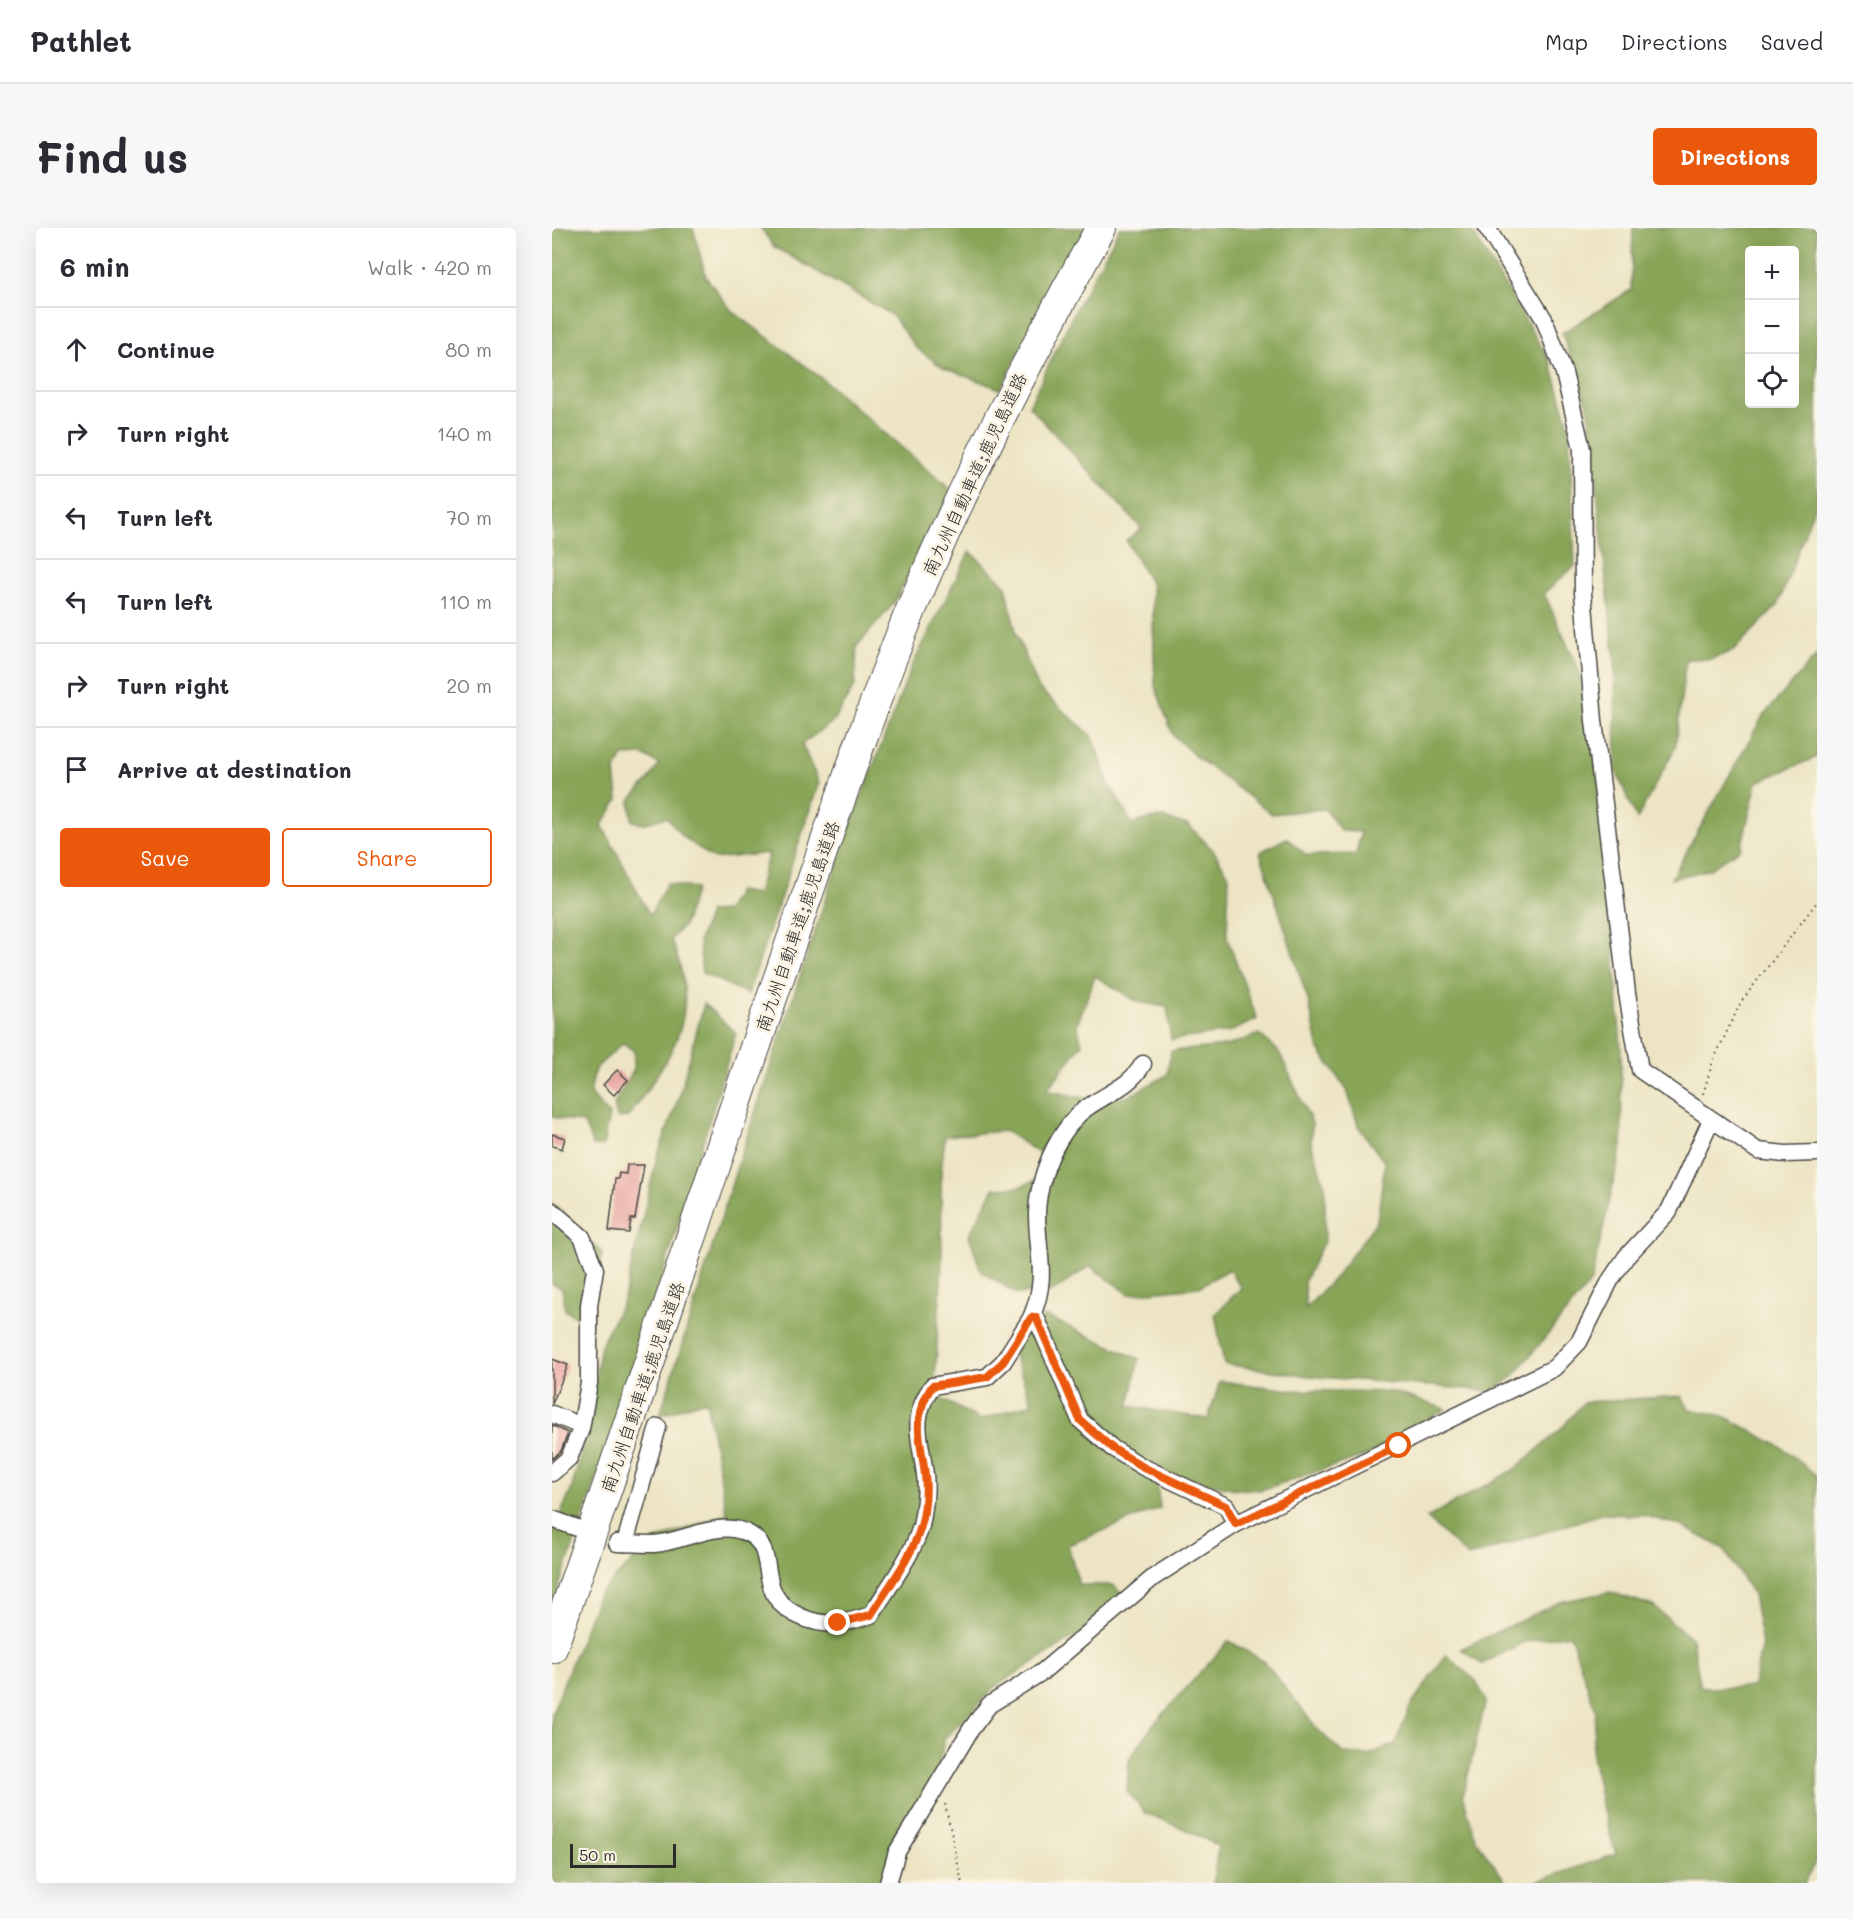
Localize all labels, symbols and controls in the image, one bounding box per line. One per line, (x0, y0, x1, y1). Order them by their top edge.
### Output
text: Pathlet (30, 23, 132, 59)
text: Map (1545, 28, 1588, 55)
text: Directions (1621, 28, 1728, 55)
text: Saved (1761, 28, 1823, 55)
button: Directions (1653, 128, 1817, 185)
text: Find us (36, 129, 188, 184)
map controls (1745, 246, 1799, 408)
button: + (1745, 246, 1799, 300)
text: 6 min (60, 250, 129, 284)
text: Walk · 420 m (367, 254, 492, 280)
button: − (1745, 300, 1799, 354)
icon: ahead (60, 333, 93, 366)
text: Continue (117, 335, 215, 364)
text: 80 m (445, 336, 492, 362)
button: locate (1745, 354, 1799, 408)
street label: 南九州自動車道;鹿児島道路 (916, 368, 1032, 580)
icon: right (60, 417, 93, 450)
text: Turn right (117, 419, 229, 448)
text: 140 m (437, 420, 492, 446)
icon: left (60, 501, 93, 534)
text: Turn left (117, 503, 213, 532)
text: 70 m (446, 504, 492, 530)
icon: left (60, 585, 93, 618)
text: Turn left (117, 587, 213, 616)
text: 110 m (439, 588, 492, 614)
icon: right (60, 669, 93, 702)
text: Turn right (117, 671, 229, 700)
text: 20 m (446, 672, 492, 698)
icon: arrive (60, 753, 93, 786)
text: Arrive at destination (117, 755, 352, 784)
street label: 南九州自動車道;鹿児島道路 (750, 817, 844, 1035)
button: Save (60, 828, 270, 887)
button: Share (282, 828, 492, 887)
street label: 南九州自動車道;鹿児島道路 (595, 1278, 689, 1496)
route start (1385, 1432, 1411, 1458)
route end (824, 1609, 850, 1635)
scale bar (570, 1841, 676, 1868)
text: 50 m (579, 1844, 616, 1865)

